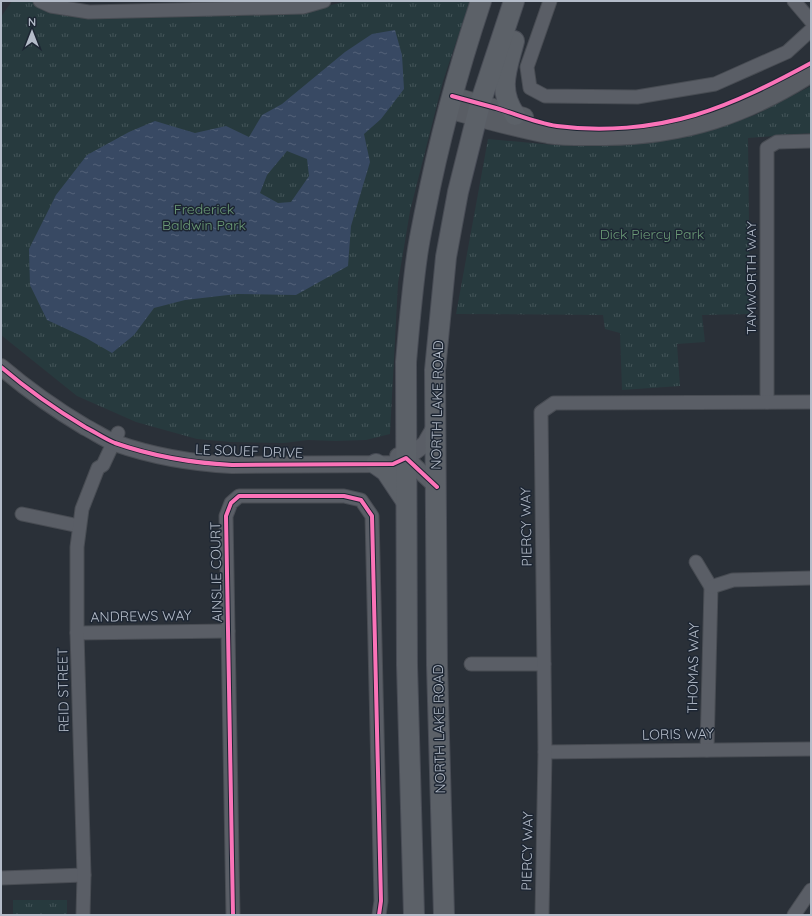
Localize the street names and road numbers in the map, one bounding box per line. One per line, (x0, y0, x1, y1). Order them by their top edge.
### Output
street label: TAMWORTH WAY (742, 221, 760, 335)
street label: NORTH LAKE ROAD (427, 340, 447, 470)
street label: LE SOUEF DRIVE (195, 440, 303, 462)
street label: PIERCY WAY (516, 487, 536, 567)
street label: AINSLIE COURT (206, 521, 226, 623)
street label: ANDREWS WAY (90, 606, 192, 626)
street label: THOMAS WAY (683, 622, 703, 714)
street label: REID STREET (53, 647, 73, 733)
street label: NORTH LAKE ROAD (429, 664, 449, 794)
street label: LORIS WAY (642, 724, 714, 744)
street label: PIERCY WAY (517, 811, 537, 891)

